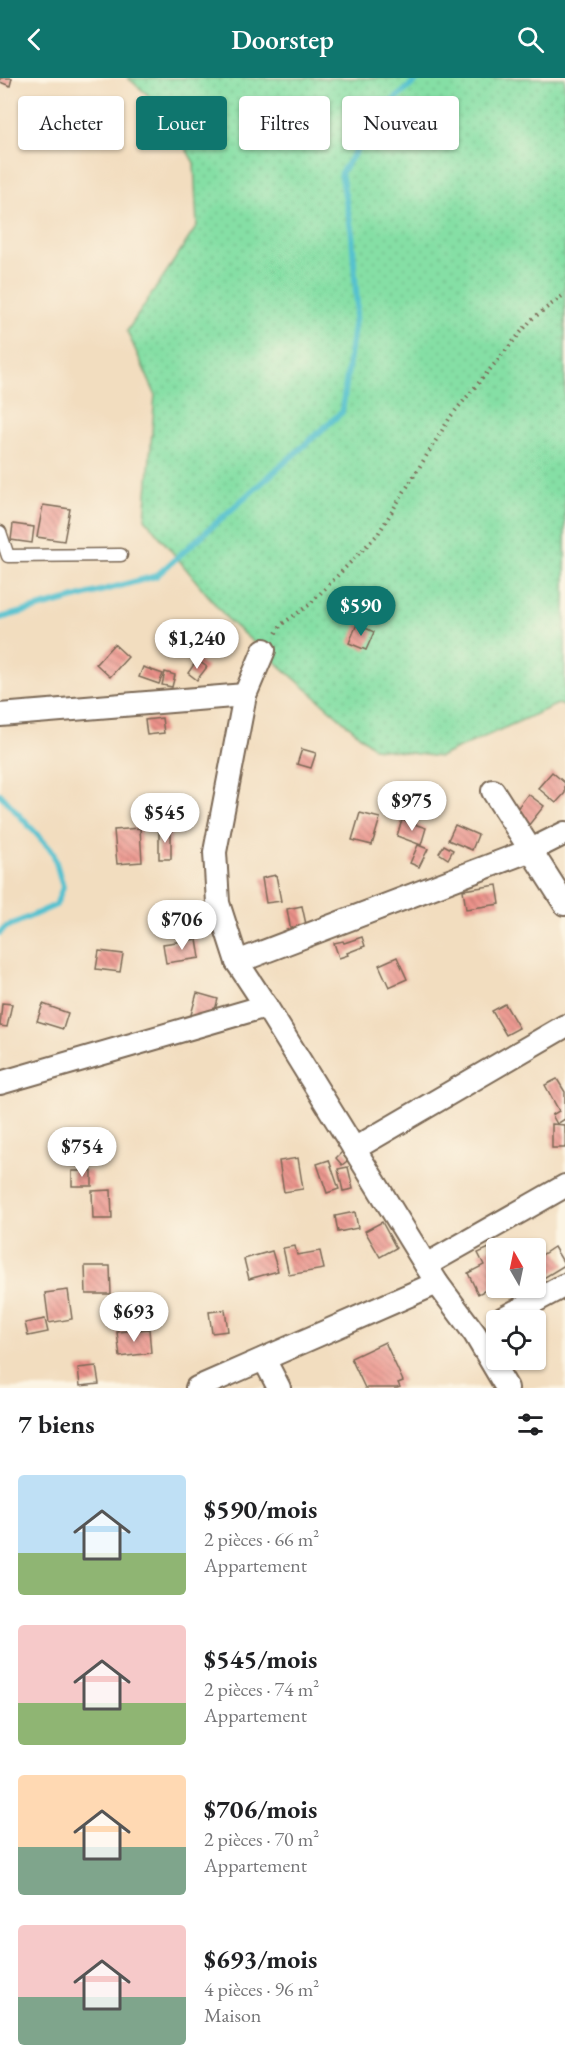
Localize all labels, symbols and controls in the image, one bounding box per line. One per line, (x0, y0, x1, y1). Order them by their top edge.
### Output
text: Doorstep (231, 22, 334, 57)
icon: back (18, 23, 51, 56)
icon: search (514, 23, 547, 56)
chip: Acheter (18, 96, 124, 150)
chip: Louer (136, 96, 227, 150)
chip: Filtres (239, 96, 330, 150)
chip: Nouveau (342, 96, 459, 150)
pin: $590 (325, 586, 397, 637)
text: $590 (341, 592, 381, 618)
pin: $1,240 (148, 619, 246, 670)
text: $1,240 (169, 625, 225, 651)
pin: $975 (376, 781, 448, 832)
text: $975 (392, 787, 432, 813)
pin: $545 (129, 793, 201, 844)
text: $545 (145, 799, 185, 825)
pin: $706 (146, 900, 218, 951)
text: $706 (162, 906, 202, 932)
pin: $754 (46, 1127, 118, 1178)
text: $754 (62, 1133, 102, 1159)
north arrow (486, 1238, 546, 1298)
map controls (486, 1238, 546, 1370)
pin: $693 (98, 1292, 170, 1343)
text: $693 (114, 1298, 154, 1324)
button: locate (486, 1310, 546, 1370)
text: 7 biens (18, 1407, 95, 1441)
icon: filters (514, 1408, 547, 1441)
text: $590/mois (204, 1492, 317, 1526)
icon: home (66, 1499, 138, 1571)
text: 2 pièces · 66 m² (204, 1526, 319, 1552)
text: Appartement (204, 1552, 307, 1578)
text: $545/mois (204, 1642, 317, 1676)
icon: home (66, 1649, 138, 1721)
text: 2 pièces · 74 m² (204, 1676, 319, 1702)
text: Appartement (204, 1702, 307, 1728)
text: $706/mois (204, 1792, 317, 1826)
icon: home (66, 1799, 138, 1871)
text: 2 pièces · 70 m² (204, 1826, 319, 1852)
text: Appartement (204, 1852, 307, 1878)
text: $693/mois (204, 1942, 317, 1976)
icon: home (66, 1949, 138, 2021)
text: 4 pièces · 96 m² (204, 1976, 319, 2002)
text: Maison (204, 2002, 261, 2028)

